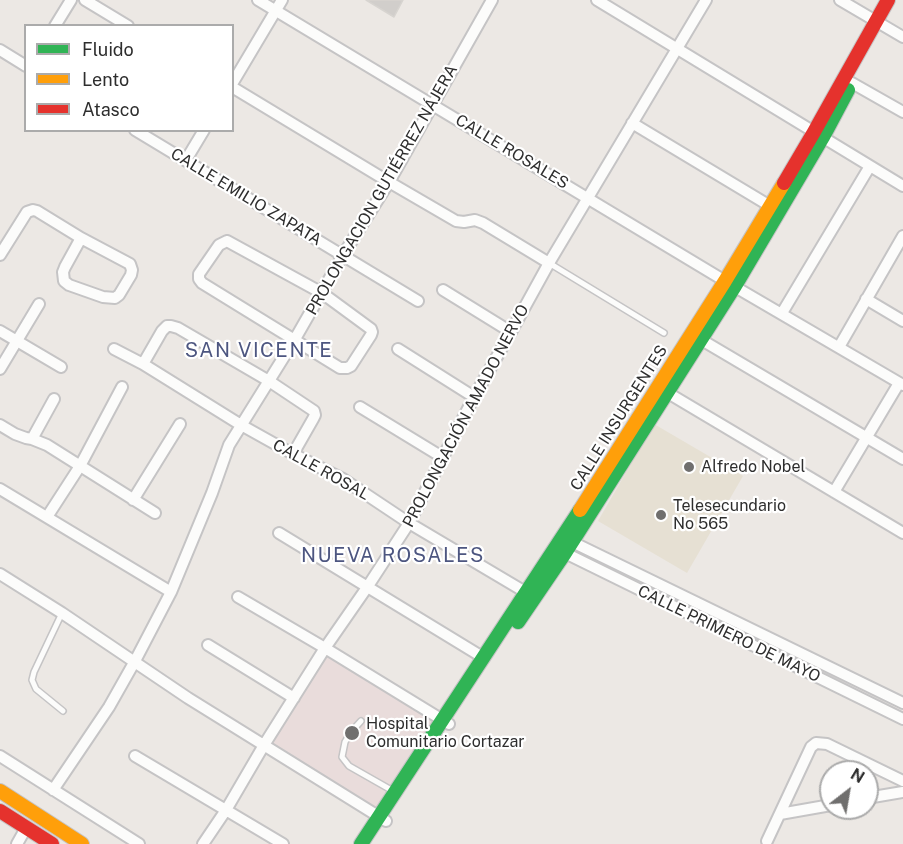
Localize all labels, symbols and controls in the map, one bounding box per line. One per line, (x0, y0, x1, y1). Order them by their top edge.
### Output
legend (24, 24, 234, 132)
text: Fluido (82, 39, 134, 60)
street label: PROLONGACION GUTIÉRREZ NÁJERA (302, 61, 462, 319)
text: Lento (82, 69, 129, 90)
text: Atasco (82, 99, 140, 120)
street label: CALLE ROSALES (452, 111, 572, 193)
street label: CALLE EMILIO ZAPATA (167, 144, 325, 250)
street label: PROLONGACIÓN AMADO NERVO (399, 301, 533, 531)
district label: SAN VICENTE (185, 339, 333, 363)
street label: CALLE INSURGENTES (566, 342, 672, 494)
street label: CALLE ROSAL (269, 435, 373, 505)
place label: Alfredo Nobel (701, 457, 805, 477)
marker: Alfredo Nobel (682, 460, 696, 474)
place label: Telesecundario No 565 (673, 496, 786, 534)
marker: Telesecundario No 565 (654, 508, 668, 522)
district label: NUEVA ROSALES (301, 544, 485, 568)
street label: CALLE PRIMERO DE MAYO (635, 581, 823, 687)
place label: Hospital Comunitario Cortazar (366, 714, 525, 752)
marker: Hospital Comunitario Cortazar (343, 724, 361, 742)
north arrow (819, 760, 879, 820)
text: N (847, 764, 868, 787)

